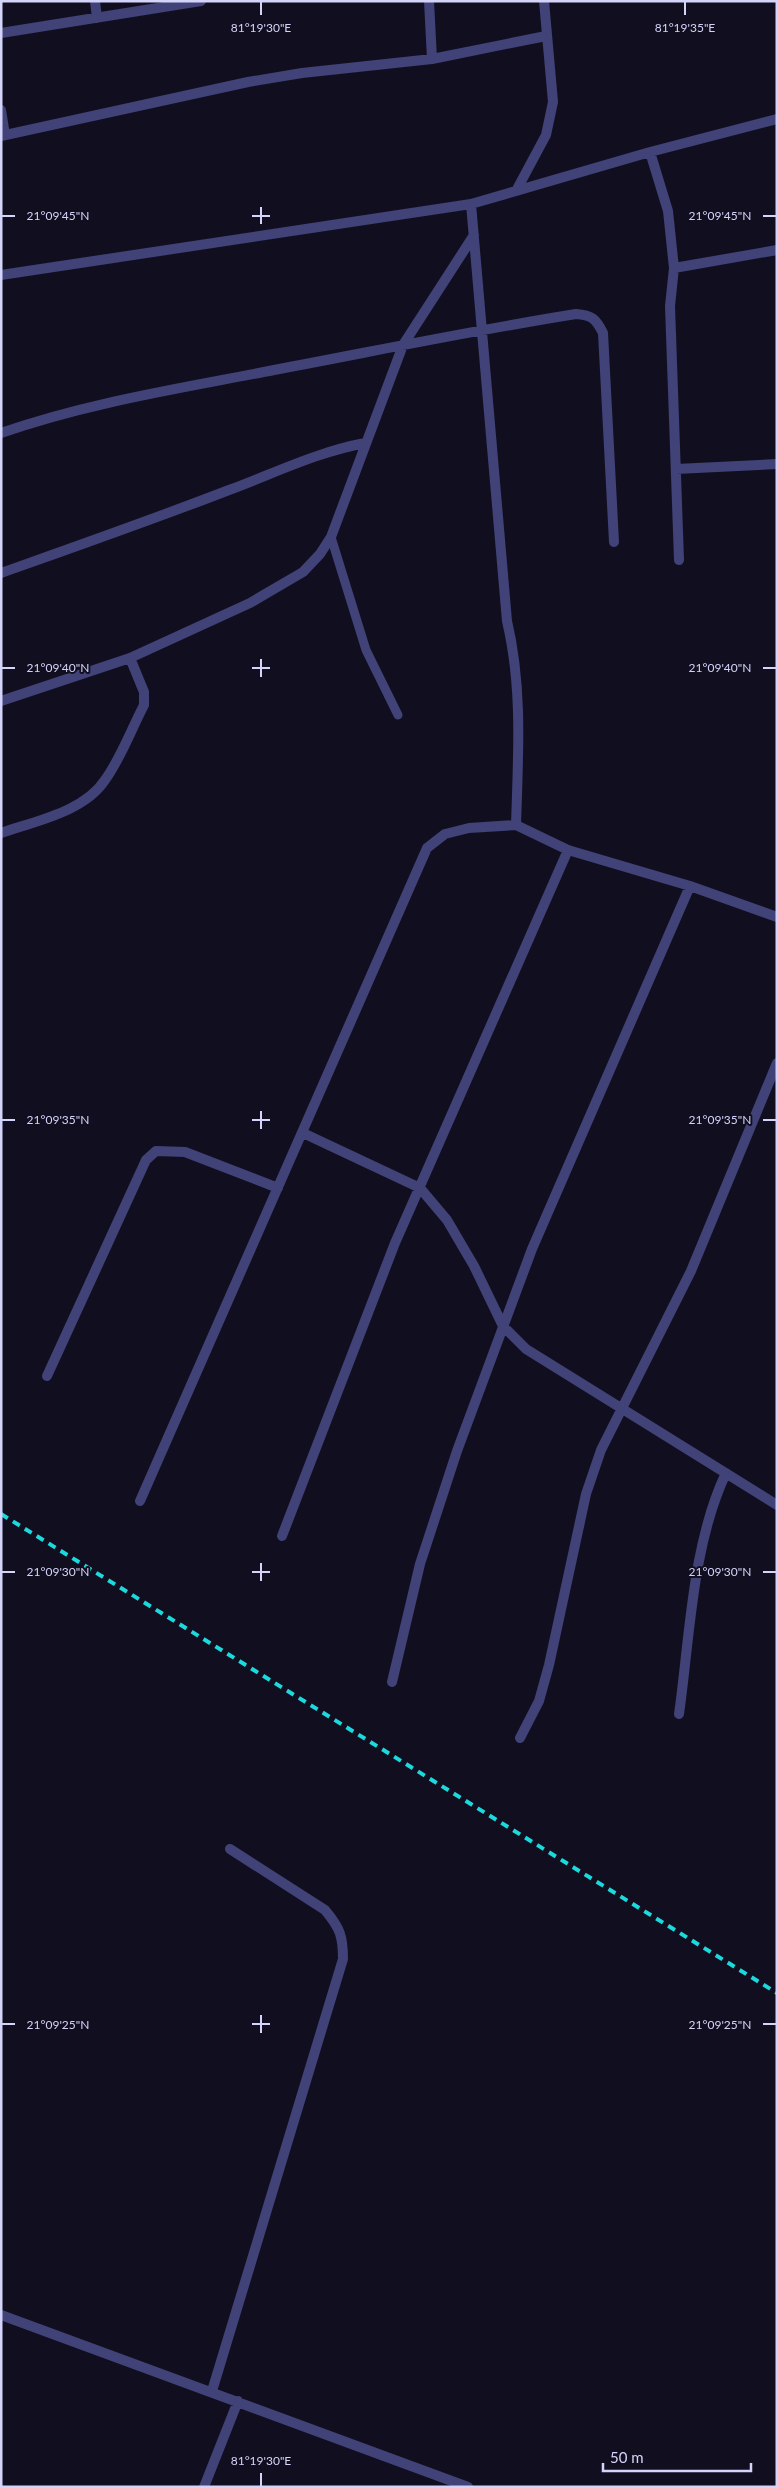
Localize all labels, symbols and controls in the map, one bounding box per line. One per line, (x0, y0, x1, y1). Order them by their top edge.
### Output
text: 81°19'30"E (231, 20, 291, 35)
text: 81°19'35"E (655, 20, 715, 35)
text: 21°09'45"N (27, 208, 89, 223)
text: 21°09'45"N (689, 208, 751, 223)
text: 21°09'40"N (27, 660, 89, 675)
text: 21°09'40"N (689, 660, 751, 675)
text: 21°09'35"N (27, 1112, 89, 1127)
text: 21°09'35"N (689, 1112, 751, 1127)
text: 21°09'30"N (27, 1564, 89, 1579)
text: 21°09'30"N (689, 1564, 751, 1579)
text: 21°09'25"N (27, 2017, 89, 2032)
text: 21°09'25"N (689, 2017, 751, 2032)
scale bar (603, 2440, 750, 2472)
text: 50 m (610, 2448, 644, 2466)
text: 81°19'30"E (231, 2453, 291, 2468)

